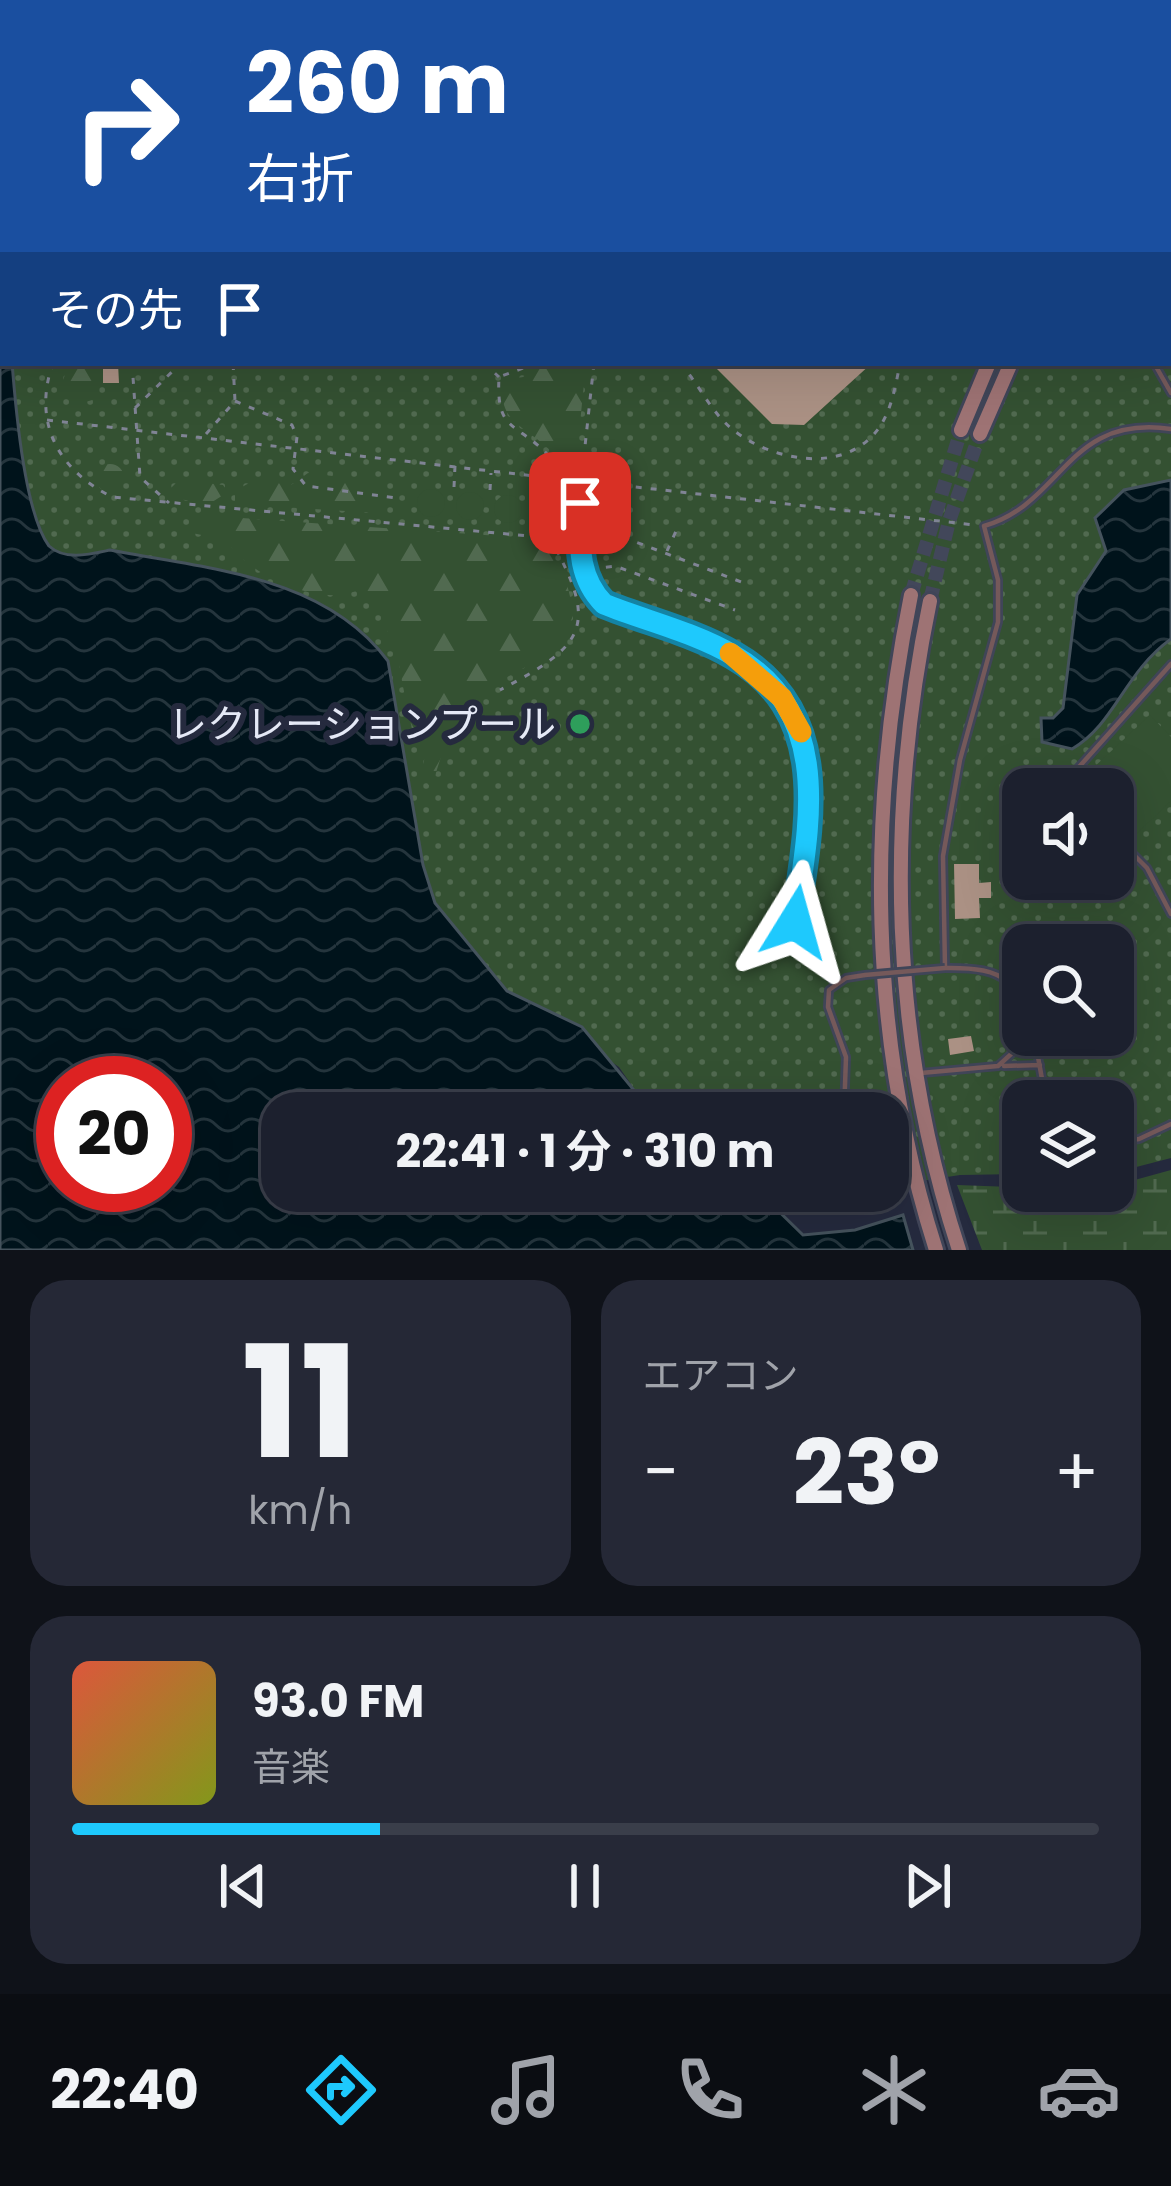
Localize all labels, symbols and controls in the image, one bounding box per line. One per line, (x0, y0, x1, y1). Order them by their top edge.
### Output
text: 260 m (246, 25, 509, 142)
icon: right (48, 48, 204, 204)
text: 右折 (246, 141, 354, 217)
icon: arrive (207, 276, 273, 342)
text: その先 (48, 279, 183, 342)
pin (529, 452, 631, 554)
icon: arrive (547, 470, 613, 536)
place label: レクレーションプール (168, 697, 556, 752)
marker: レクレーションプール (567, 711, 593, 737)
map controls (1002, 768, 1134, 1212)
button: sound (1002, 768, 1134, 900)
position arrow (732, 859, 858, 985)
button: search (1002, 924, 1134, 1056)
speed limit sign: 20 (36, 1056, 192, 1212)
button: layers (1002, 1080, 1134, 1212)
text: 22:41 · 1 分 · 310 m (396, 1120, 774, 1183)
text: 11 (242, 1293, 359, 1512)
text: エアコン (643, 1348, 799, 1403)
text: 23° (793, 1409, 940, 1536)
text: − (643, 1426, 679, 1518)
text: + (1054, 1426, 1099, 1518)
text: km/h (248, 1483, 352, 1538)
text: 93.0 FM (252, 1670, 424, 1733)
text: 音楽 (252, 1740, 330, 1795)
icon: previous (210, 1853, 276, 1919)
icon: pause (552, 1853, 618, 1919)
icon: next (895, 1853, 961, 1919)
icon: directions (299, 2048, 383, 2132)
icon: music (484, 2048, 568, 2132)
icon: phone (668, 2048, 752, 2132)
icon: climate (852, 2048, 936, 2132)
icon: car (1037, 2048, 1121, 2132)
text: 22:40 (50, 2052, 199, 2128)

